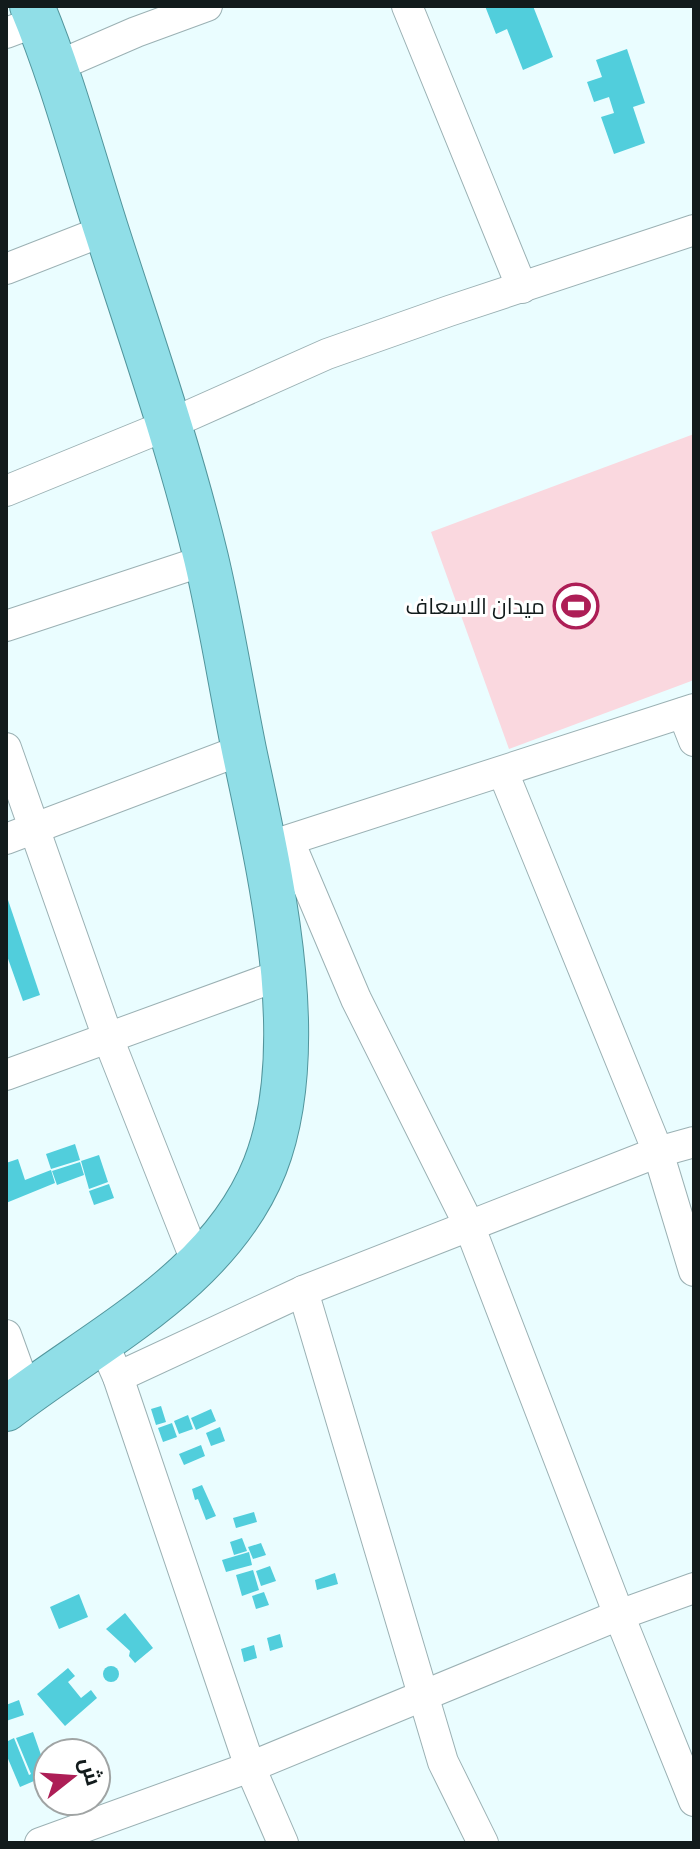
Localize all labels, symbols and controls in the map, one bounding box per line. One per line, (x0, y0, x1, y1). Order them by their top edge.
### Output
sports icon: ميدان الاسعاف (552, 582, 600, 630)
place label: ميدان الاسعاف (406, 594, 545, 619)
north arrow (32, 1737, 112, 1817)
text: ش (74, 1754, 107, 1789)

